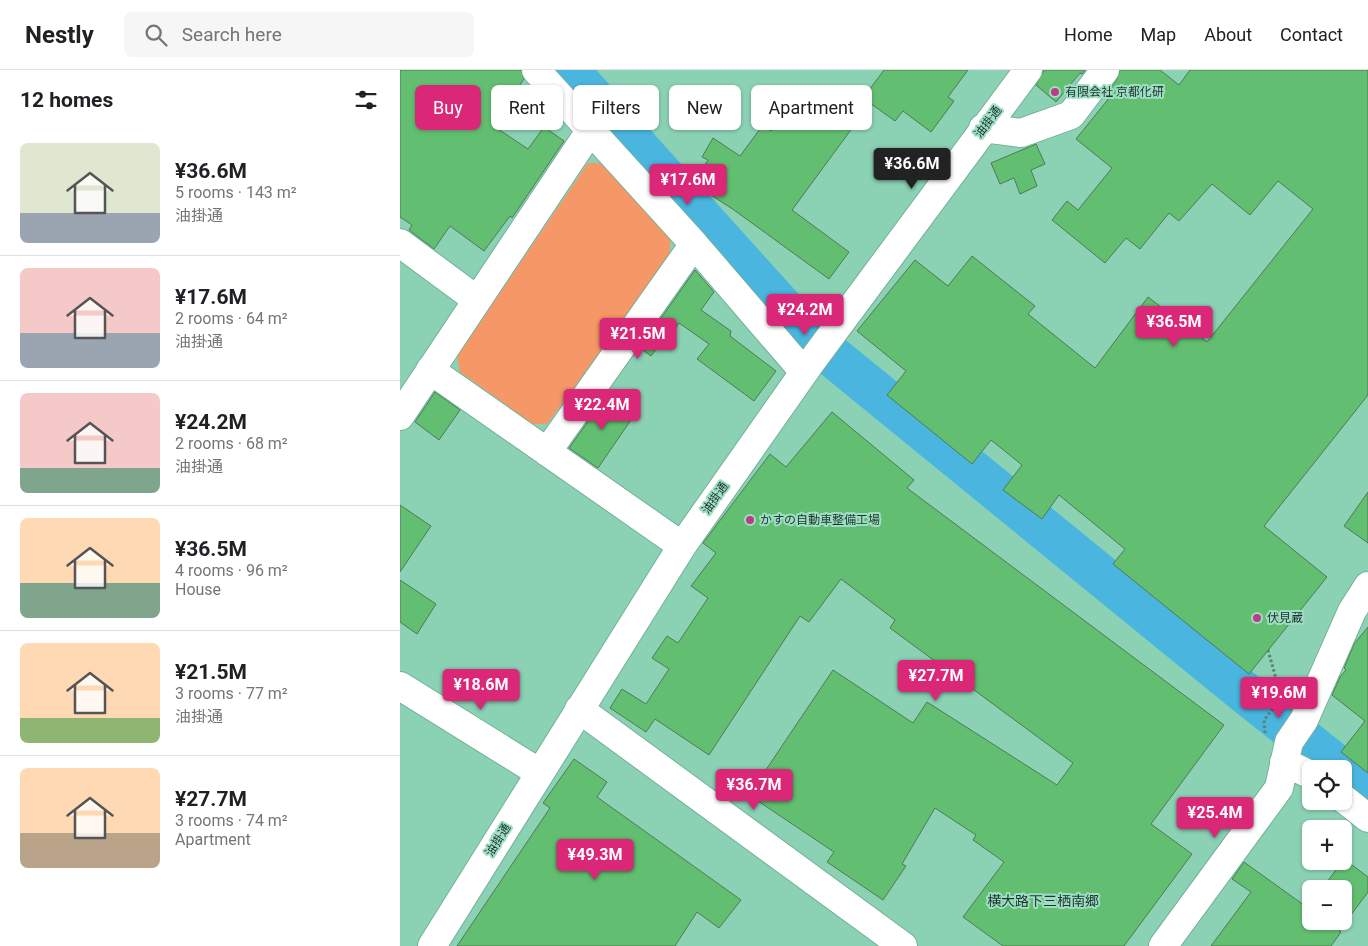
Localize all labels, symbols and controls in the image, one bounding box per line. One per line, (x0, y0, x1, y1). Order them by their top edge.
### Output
search box (124, 12, 474, 57)
text: Nestly (25, 21, 94, 49)
icon: search (142, 21, 170, 49)
text: Search here (182, 23, 282, 46)
text: Home (1064, 24, 1113, 45)
text: Map (1141, 24, 1176, 45)
text: About (1204, 24, 1252, 45)
text: Contact (1280, 24, 1343, 45)
chip: Buy (415, 85, 481, 130)
chip: Rent (491, 85, 563, 130)
chip: Filters (573, 85, 659, 130)
chip: New (669, 85, 741, 130)
chip: Apartment (751, 85, 872, 130)
place label: 有限会社 京都化研 (1065, 85, 1164, 99)
icon: filters (352, 86, 380, 114)
marker: 有限会社 京都化研 (1049, 86, 1061, 98)
text: 12 homes (20, 88, 113, 112)
street label: 油掛通 (972, 103, 1004, 141)
pin: ¥36.6M (871, 148, 953, 190)
text: ¥36.6M (885, 154, 939, 173)
text: ¥36.6M (175, 159, 247, 183)
icon: home (60, 163, 120, 223)
pin: ¥17.6M (647, 164, 729, 206)
text: ¥17.6M (661, 170, 715, 189)
text: 5 rooms · 143 m² (175, 183, 297, 202)
text: 油掛通 (175, 206, 223, 225)
text: ¥17.6M (175, 285, 247, 309)
icon: home (60, 288, 120, 348)
pin: ¥24.2M (764, 294, 846, 336)
text: ¥24.2M (778, 300, 832, 319)
pin: ¥36.5M (1133, 306, 1215, 348)
text: 2 rooms · 64 m² (175, 309, 288, 328)
text: ¥36.5M (1147, 312, 1201, 331)
pin: ¥21.5M (597, 318, 679, 360)
text: ¥21.5M (611, 324, 665, 343)
text: 油掛通 (175, 332, 223, 351)
pin: ¥22.4M (561, 388, 643, 431)
text: ¥22.4M (575, 395, 629, 414)
text: ¥24.2M (175, 410, 247, 434)
icon: home (60, 413, 120, 473)
text: 2 rooms · 68 m² (175, 434, 288, 453)
text: 油掛通 (175, 457, 223, 476)
street label: 油掛通 (699, 479, 731, 517)
place label: かすの自動車整備工場 (760, 513, 880, 527)
marker: かすの自動車整備工場 (744, 514, 756, 526)
text: ¥36.5M (175, 537, 247, 561)
icon: home (60, 538, 120, 598)
text: 4 rooms · 96 m² (175, 561, 288, 580)
text: House (175, 580, 221, 599)
place label: 伏見蔵 (1267, 611, 1303, 625)
marker: 伏見蔵 (1251, 612, 1263, 624)
text: ¥21.5M (175, 660, 247, 684)
pin: ¥27.7M (895, 660, 977, 702)
icon: home (60, 663, 120, 723)
text: ¥27.7M (909, 666, 963, 685)
pin: ¥18.6M (440, 668, 522, 711)
text: ¥18.6M (454, 675, 508, 694)
pin: ¥19.6M (1238, 676, 1320, 719)
text: ¥19.6M (1252, 683, 1306, 702)
text: 3 rooms · 77 m² (175, 684, 288, 703)
text: 油掛通 (175, 707, 223, 726)
map controls (1302, 760, 1352, 930)
button: locate (1302, 760, 1352, 810)
pin: ¥36.7M (713, 768, 795, 811)
text: ¥36.7M (727, 775, 781, 794)
text: ¥27.7M (175, 787, 247, 811)
icon: home (60, 788, 120, 848)
pin: ¥25.4M (1174, 796, 1256, 839)
text: ¥25.4M (1188, 803, 1242, 822)
text: 3 rooms · 74 m² (175, 811, 288, 830)
button: + (1302, 820, 1352, 870)
street label: 油掛通 (483, 821, 513, 859)
text: Apartment (175, 830, 251, 849)
pin: ¥49.3M (554, 838, 636, 881)
text: ¥49.3M (568, 845, 622, 864)
button: − (1302, 880, 1352, 930)
district label: 横大路下三栖南郷 (987, 893, 1099, 909)

